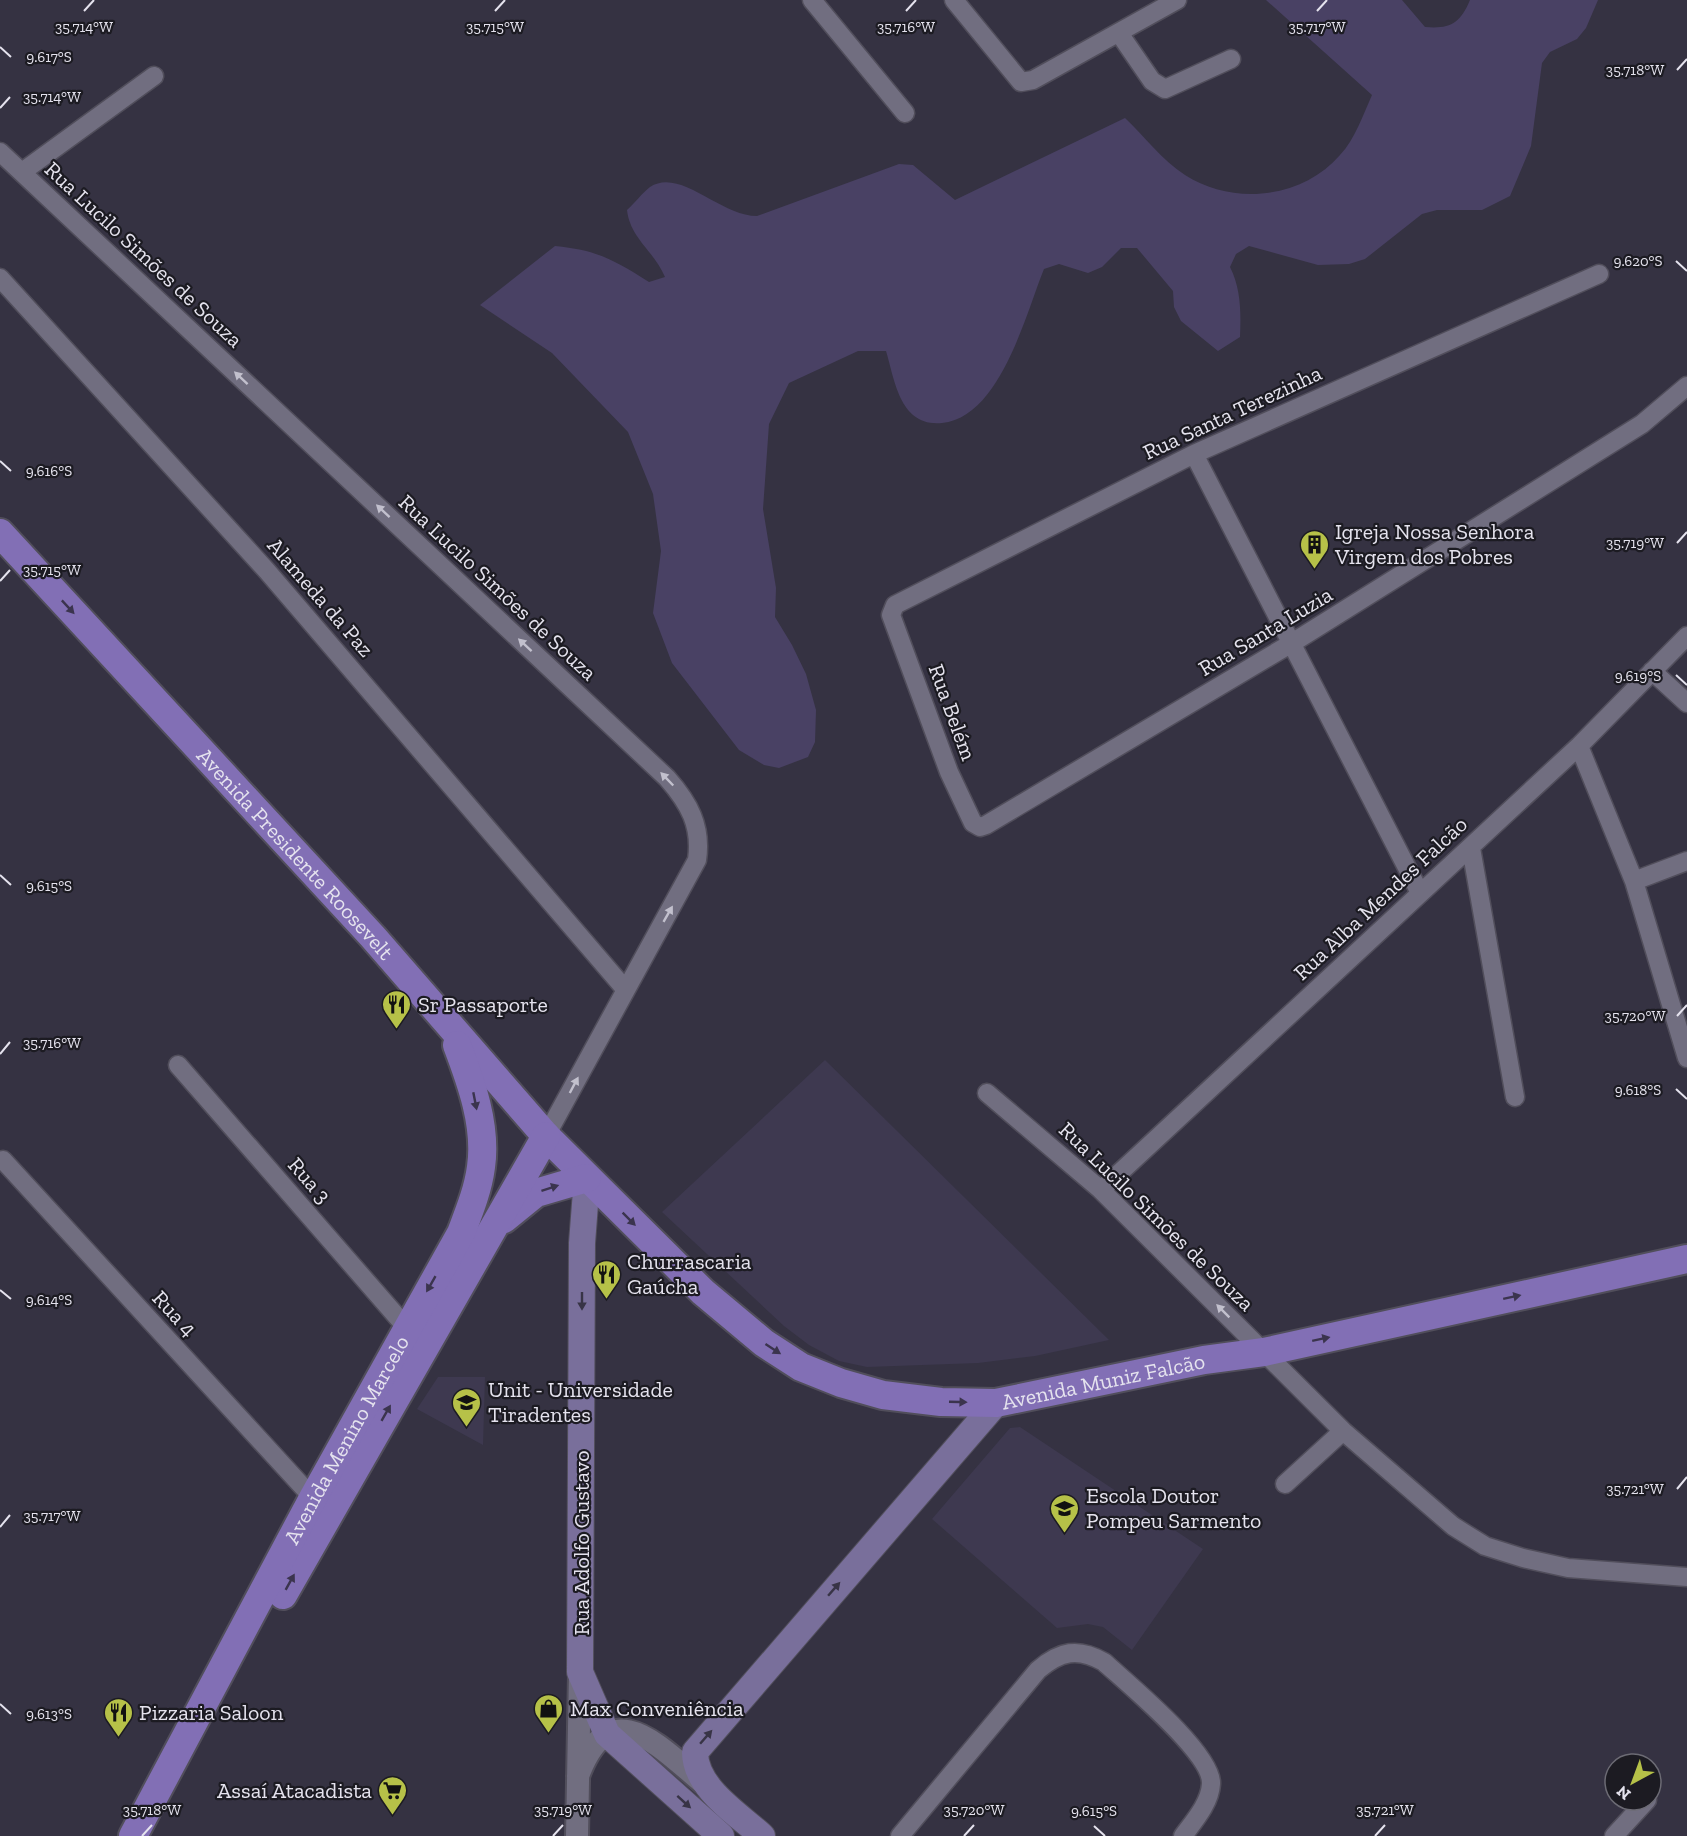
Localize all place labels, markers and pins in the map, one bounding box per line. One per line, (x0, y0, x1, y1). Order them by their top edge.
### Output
place label: Igreja Nossa Senhora Virgem dos Pobres (1334, 518, 1535, 570)
building icon: Igreja Nossa Senhora Virgem dos Pobres (1298, 528, 1330, 570)
restaurant icon: Sr Passaporte (381, 988, 413, 1030)
place label: Sr Passaporte (418, 991, 548, 1018)
place label: Churrascaria Gaúcha (627, 1248, 752, 1300)
restaurant icon: Churrascaria Gaúcha (590, 1258, 622, 1300)
place label: Unit - Universidade Tiradentes (488, 1376, 673, 1428)
school or university icon: Unit - Universidade Tiradentes (451, 1386, 483, 1428)
place label: Escola Doutor Pompeu Sarmento (1086, 1482, 1261, 1534)
school or university icon: Escola Doutor Pompeu Sarmento (1049, 1492, 1081, 1534)
shop icon: Max Conveniência (533, 1692, 565, 1734)
place label: Max Conveniência (570, 1695, 744, 1722)
restaurant icon: Pizzaria Saloon (102, 1696, 134, 1738)
place label: Pizzaria Saloon (139, 1699, 284, 1726)
supermarket icon: Assaí Atacadista (377, 1774, 409, 1816)
place label: Assaí Atacadista (217, 1777, 372, 1804)

